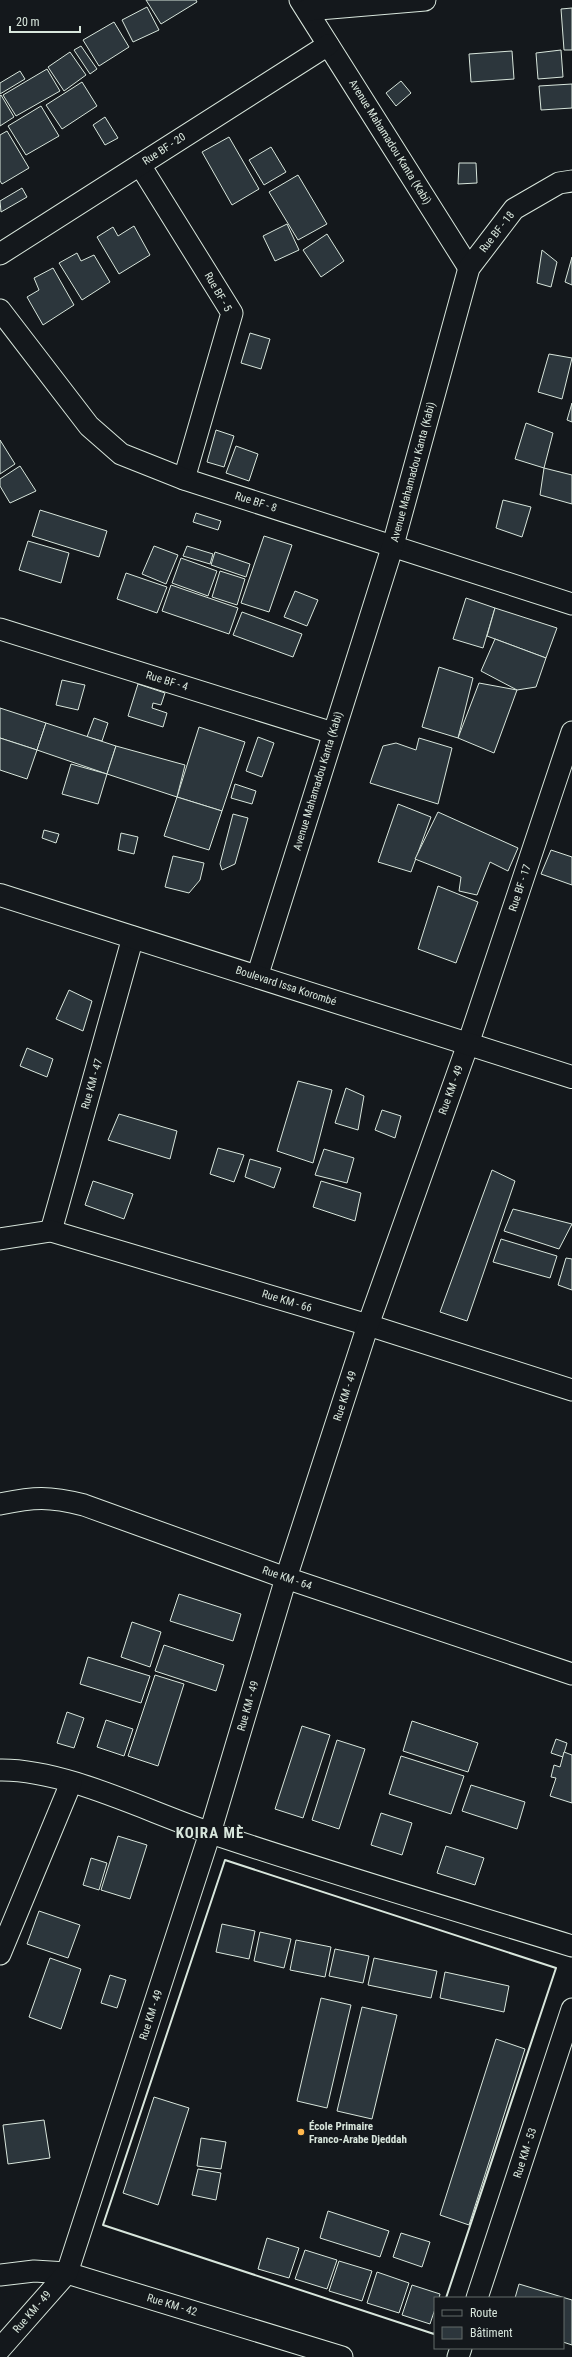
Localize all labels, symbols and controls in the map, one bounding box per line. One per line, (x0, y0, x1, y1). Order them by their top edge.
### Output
scale bar (10, 8, 80, 34)
text: 20 m (16, 15, 40, 29)
street label: Avenue Mahamadou Kanta (Kabi) (346, 77, 434, 207)
street label: Rue BF - 20 (140, 130, 188, 168)
street label: Rue BF - 18 (477, 209, 517, 255)
street label: Rue BF - 5 (202, 270, 234, 314)
street label: Avenue Mahamadou Kanta (Kabi) (388, 401, 438, 543)
street label: Rue BF - 8 (233, 489, 279, 515)
street label: Rue BF - 4 (144, 668, 190, 694)
street label: Avenue Mahamadou Kanta (Kabi) (291, 710, 345, 852)
street label: Rue BF - 17 (506, 863, 534, 913)
street label: Boulevard Issa Korombé (234, 964, 338, 1008)
street label: Rue KM - 47 (79, 1057, 105, 1111)
street label: Rue KM - 49 (436, 1063, 466, 1117)
street label: Rue KM - 66 (260, 1287, 314, 1315)
street label: Rue KM - 49 (331, 1369, 359, 1423)
street label: Rue KM - 64 (260, 1563, 314, 1593)
street label: Rue KM - 49 (235, 1679, 261, 1733)
district label: KOIRA MÈ (176, 1824, 244, 1842)
street label: Rue KM - 49 (137, 1988, 165, 2042)
place label: École Primaire Franco-Arabe Djeddah (309, 2120, 407, 2146)
street label: Rue KM - 53 (511, 2126, 539, 2180)
marker: École Primaire Franco-Arabe Djeddah (296, 2127, 306, 2137)
street label: Rue KM - 49 (10, 2288, 54, 2336)
street label: Rue KM - 42 (145, 2291, 199, 2319)
legend (434, 2297, 564, 2349)
text: Route (470, 2306, 498, 2320)
text: Bâtiment (470, 2326, 513, 2340)

